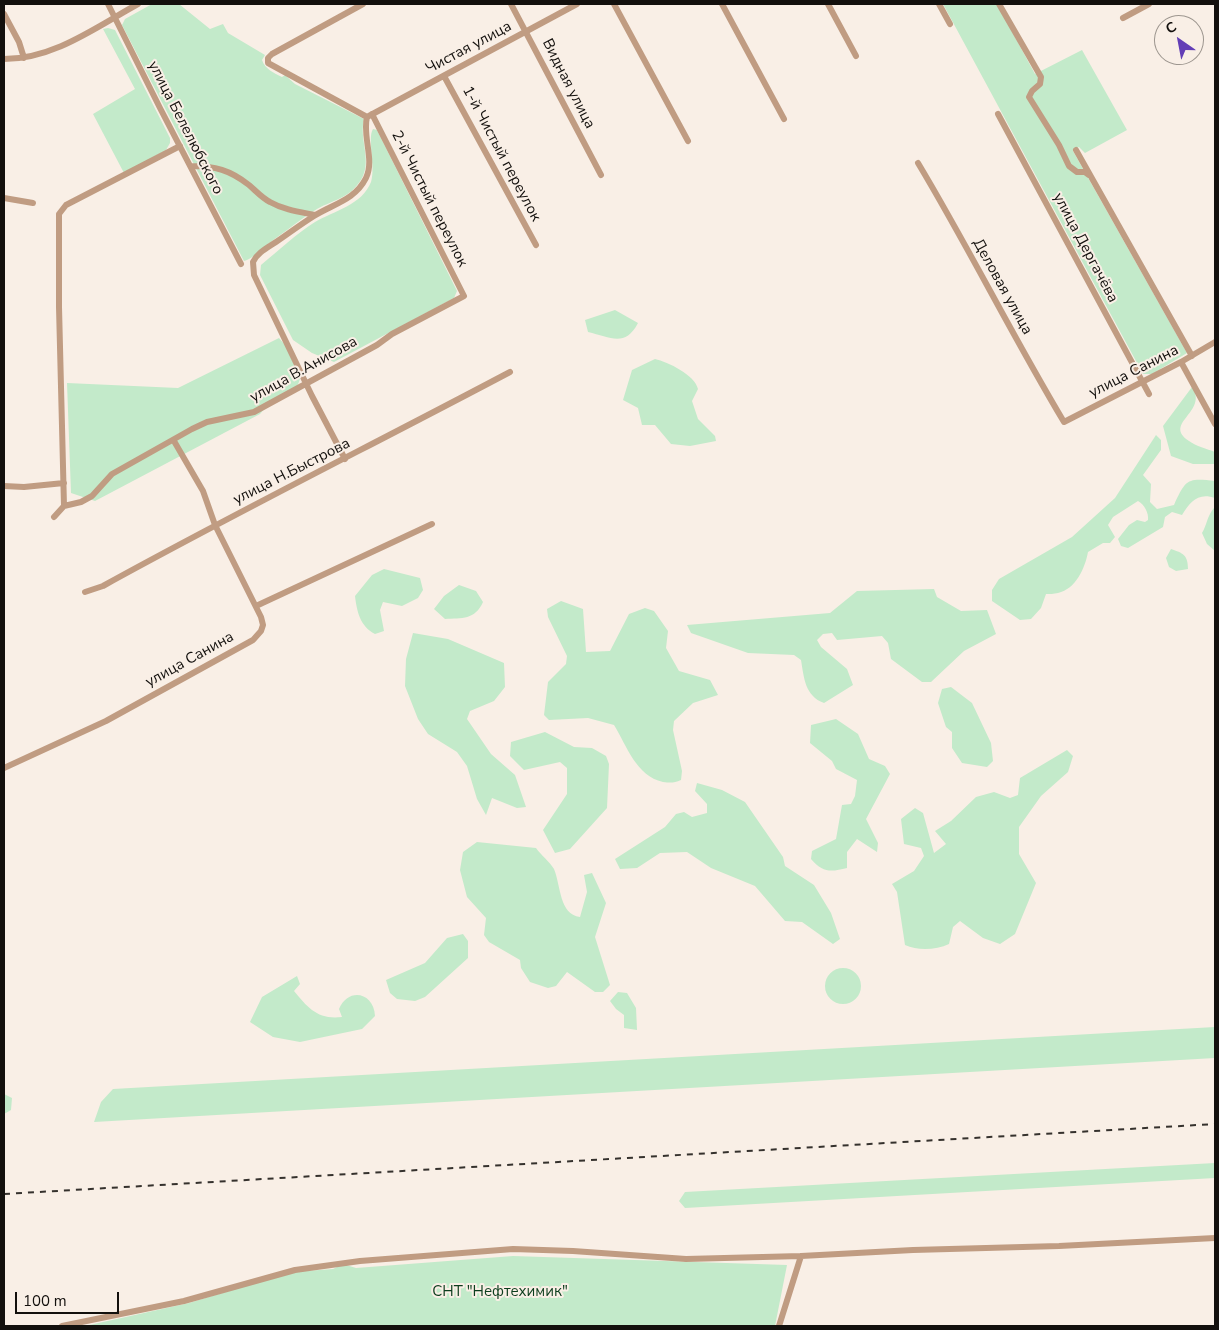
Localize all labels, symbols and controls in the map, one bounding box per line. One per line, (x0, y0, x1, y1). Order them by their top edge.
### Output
north arrow (1154, 15, 1204, 65)
text: С (1162, 17, 1180, 38)
street label: Чистая улица (423, 18, 515, 78)
street label: Видная улица (538, 36, 598, 132)
street label: улица Белелюбского (143, 58, 227, 198)
street label: 1-й Чистый переулок (458, 83, 544, 225)
street label: 2-й Чистый переулок (387, 128, 471, 270)
street label: улица Дергачёва (1048, 190, 1122, 306)
street label: Деловая улица (968, 236, 1036, 338)
street label: улица В.Анисова (247, 333, 361, 407)
street label: улица Санина (1086, 342, 1182, 402)
street label: улица Н.Быстрова (231, 435, 353, 509)
street label: улица Санина (143, 628, 237, 692)
scale bar (18, 1282, 121, 1314)
park label: СНТ "Нефтехимик" (432, 1283, 568, 1301)
text: 100 m (23, 1291, 67, 1311)

